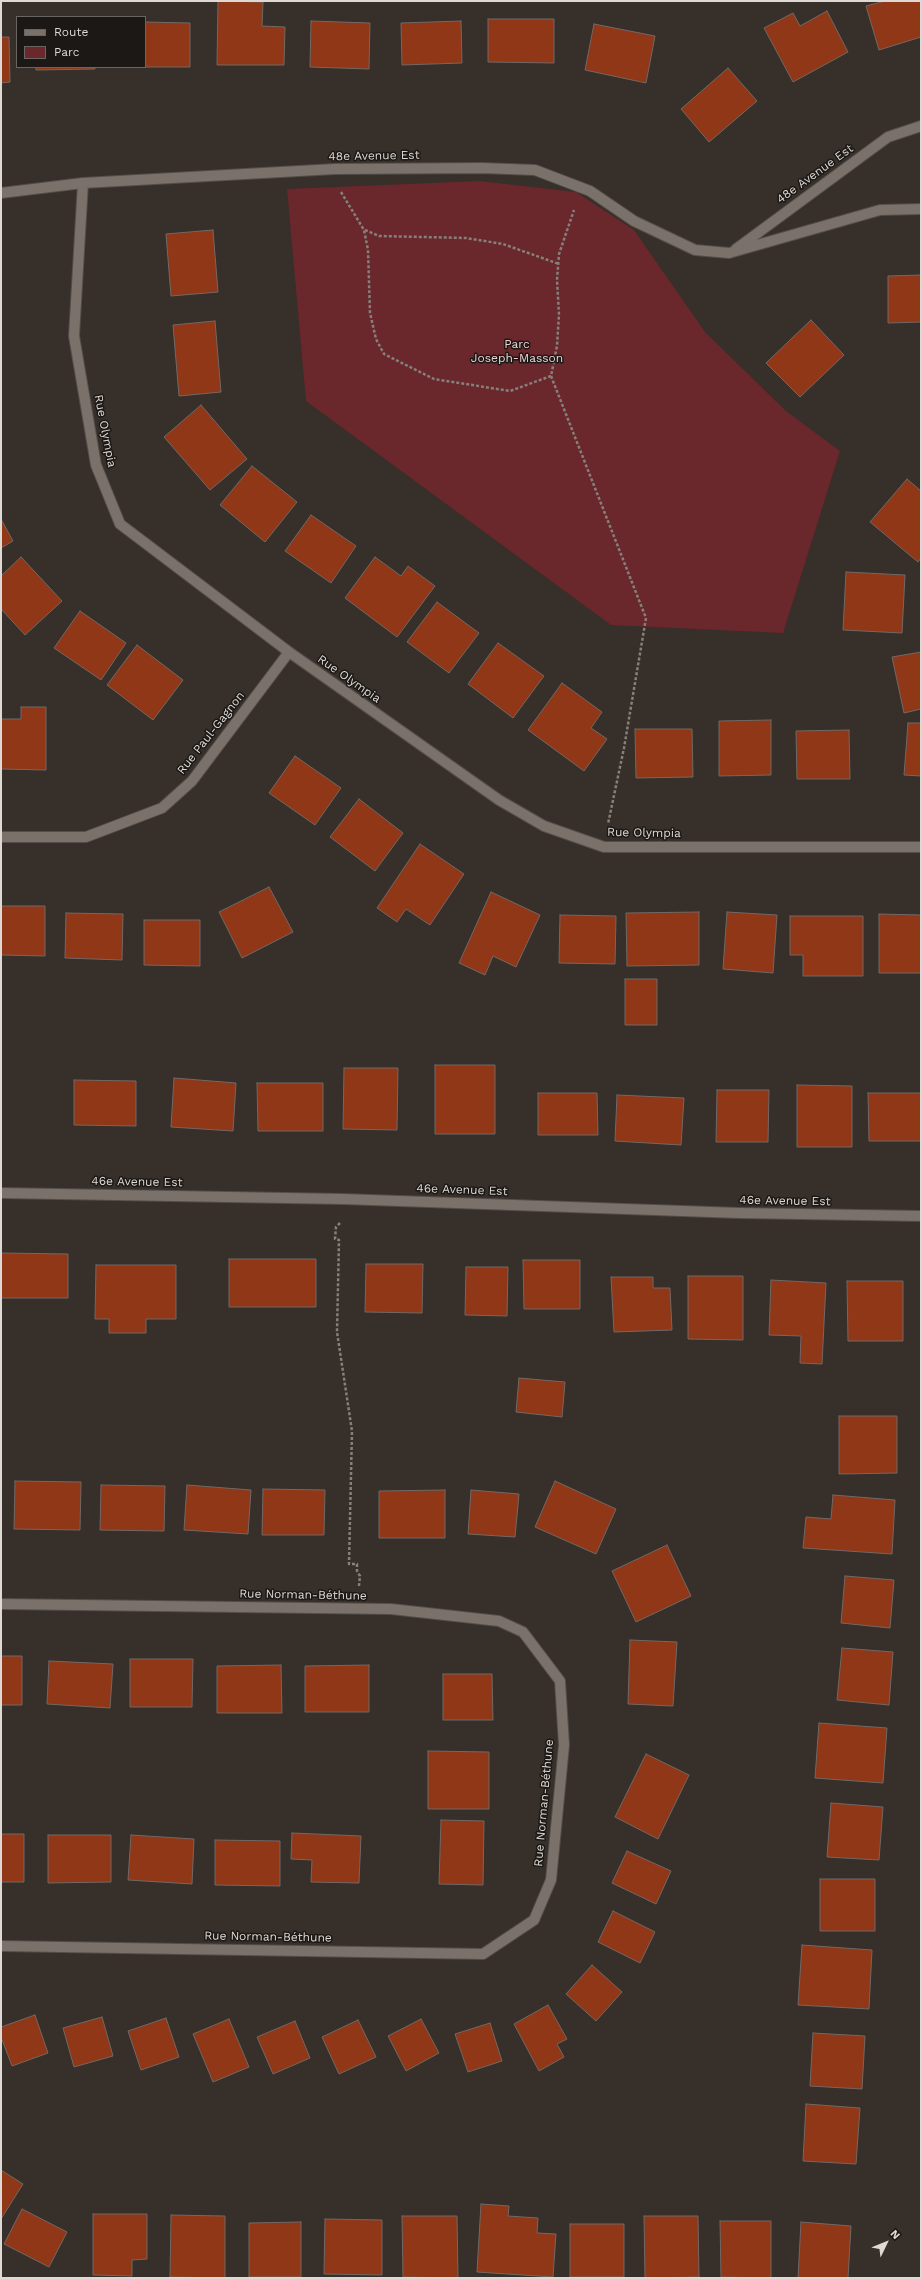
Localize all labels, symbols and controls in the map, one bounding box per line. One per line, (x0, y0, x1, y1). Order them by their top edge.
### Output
legend (16, 16, 146, 68)
text: Route (54, 25, 88, 39)
text: Parc (54, 45, 80, 59)
street label: 48e Avenue Est (774, 141, 856, 207)
street label: 48e Avenue Est (328, 148, 420, 164)
park label: Parc Joseph-Masson (471, 337, 563, 365)
street label: Rue Olympia (91, 393, 119, 469)
street label: Rue Olympia (315, 652, 383, 706)
street label: Rue Paul-Gagnon (174, 689, 248, 777)
street label: Rue Olympia (607, 825, 681, 841)
street label: 46e Avenue Est (91, 1174, 183, 1190)
street label: 46e Avenue Est (416, 1181, 508, 1199)
street label: 46e Avenue Est (739, 1193, 831, 1209)
street label: Rue Norman-Béthune (239, 1587, 367, 1603)
street label: Rue Norman-Béthune (531, 1739, 557, 1867)
street label: Rue Norman-Béthune (204, 1929, 332, 1945)
north arrow (866, 2223, 906, 2263)
text: N (888, 2227, 903, 2242)

